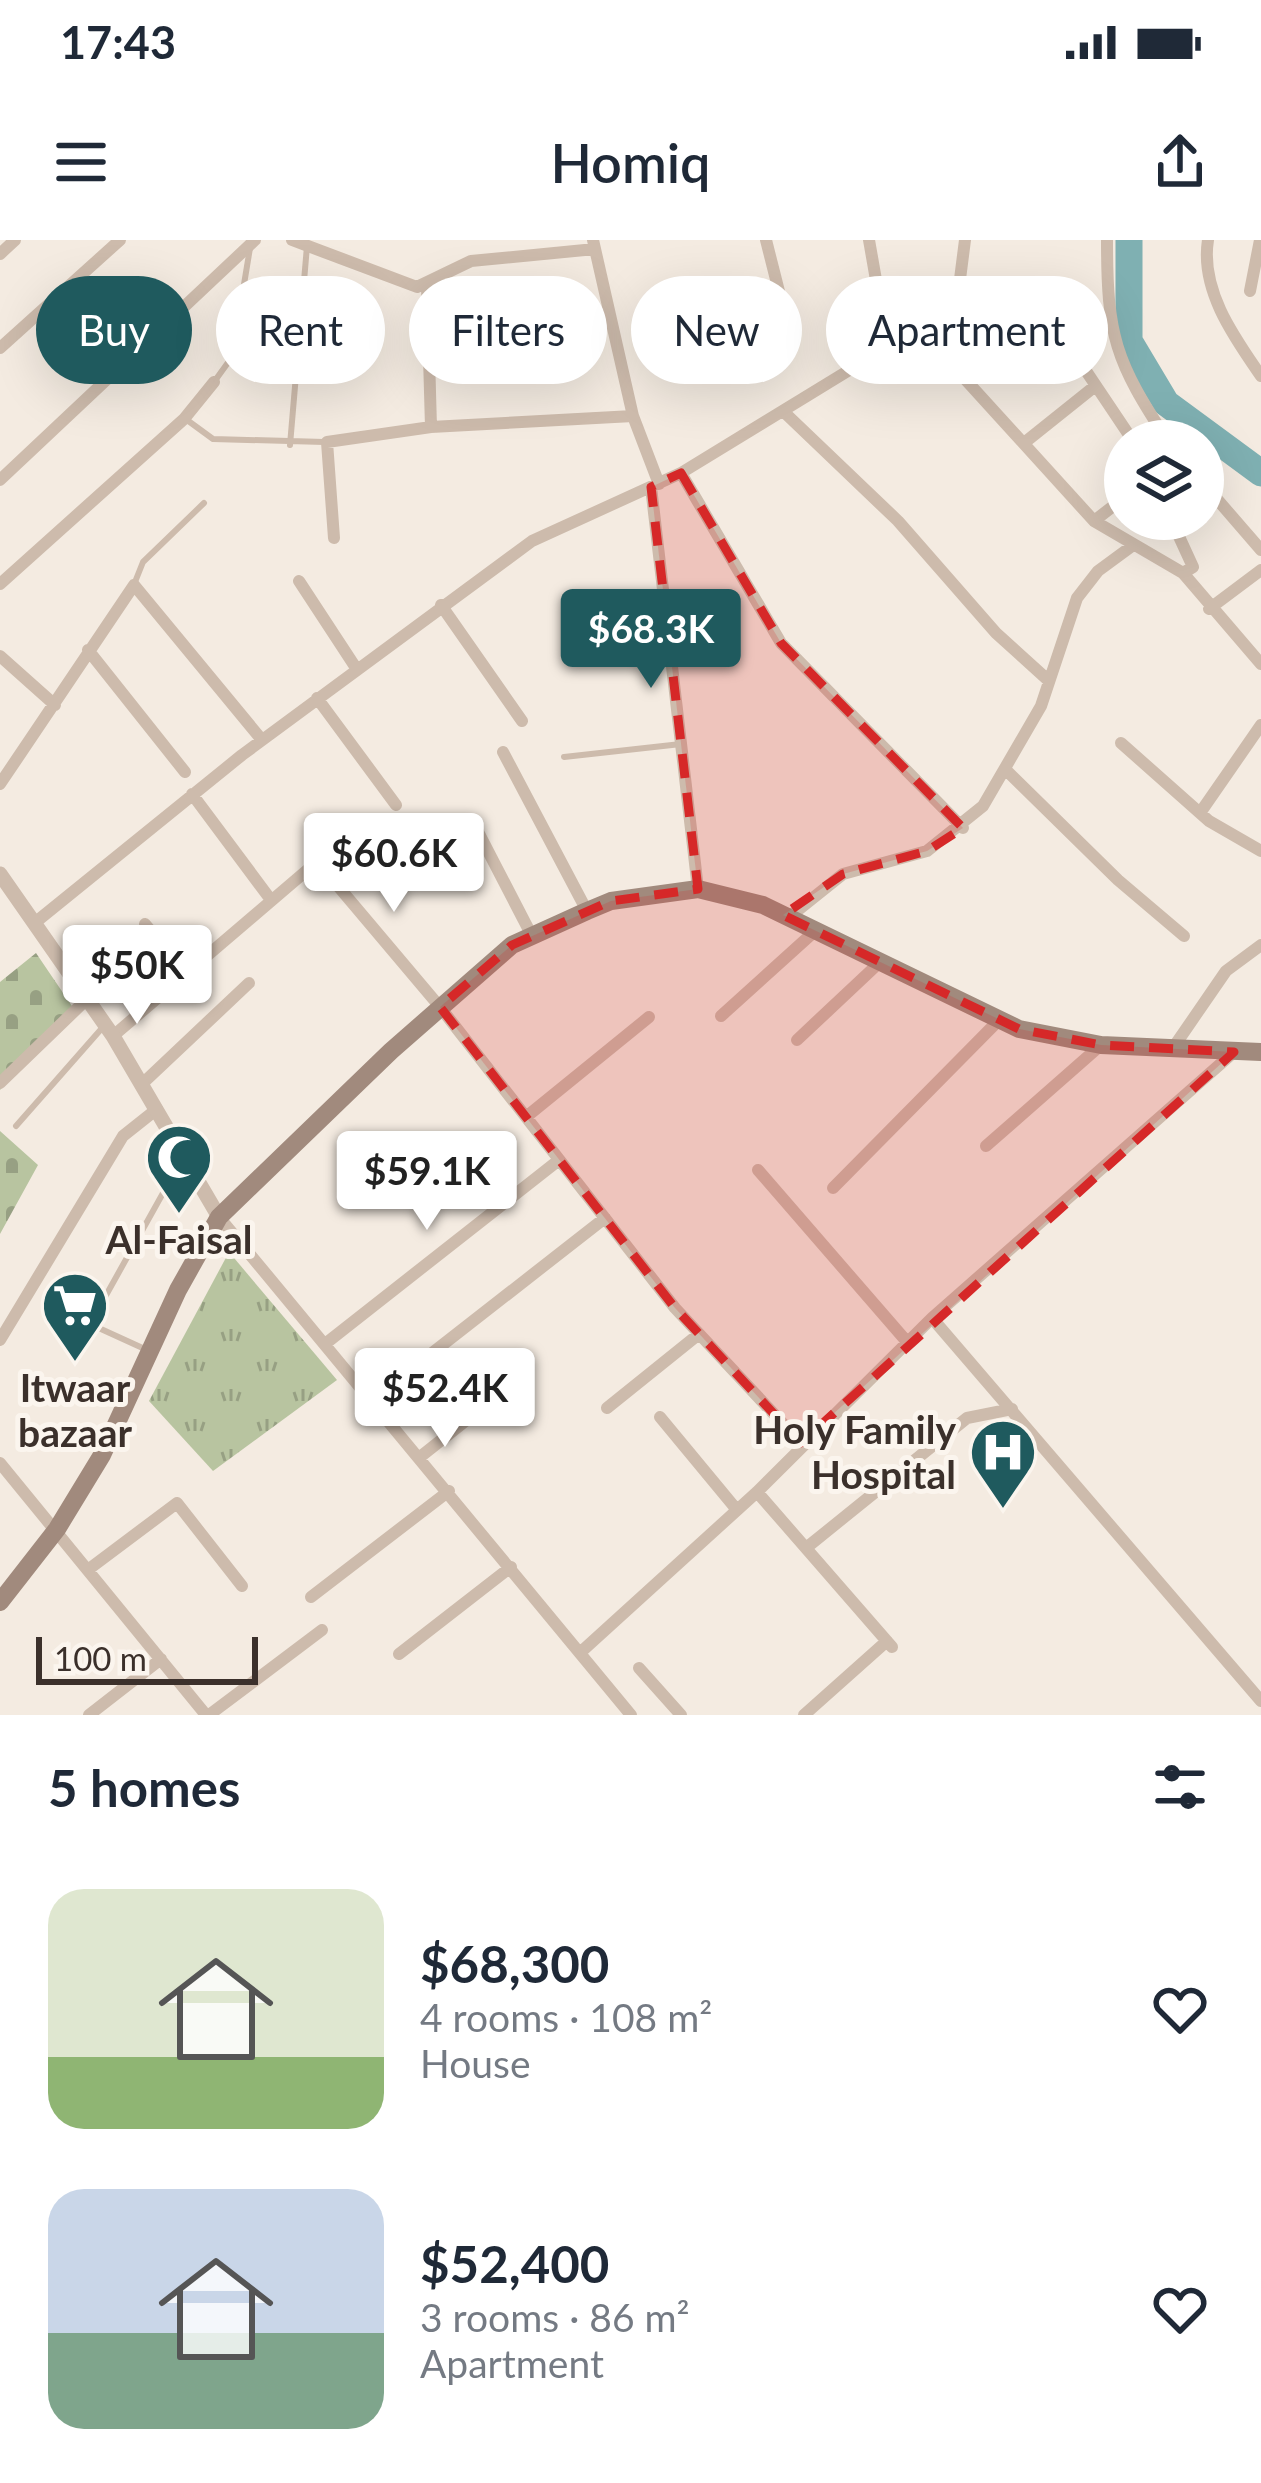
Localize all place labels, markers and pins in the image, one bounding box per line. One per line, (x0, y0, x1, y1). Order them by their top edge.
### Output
pin: $68.3K (553, 589, 749, 691)
pin: $60.6K (296, 813, 492, 915)
pin: $50K (66, 925, 208, 1027)
mosque icon: Al-Faisal (144, 1122, 214, 1216)
pin: $59.1K (329, 1131, 525, 1233)
place label: Al-Faisal (104, 1216, 253, 1262)
supermarket icon: Itwaar bazaar (40, 1270, 110, 1364)
pin: $52.4K (347, 1348, 543, 1450)
place label: Itwaar bazaar (18, 1364, 132, 1455)
place label: Holy Family Hospital (753, 1406, 956, 1497)
hospital icon: Holy Family Hospital (968, 1417, 1038, 1511)

